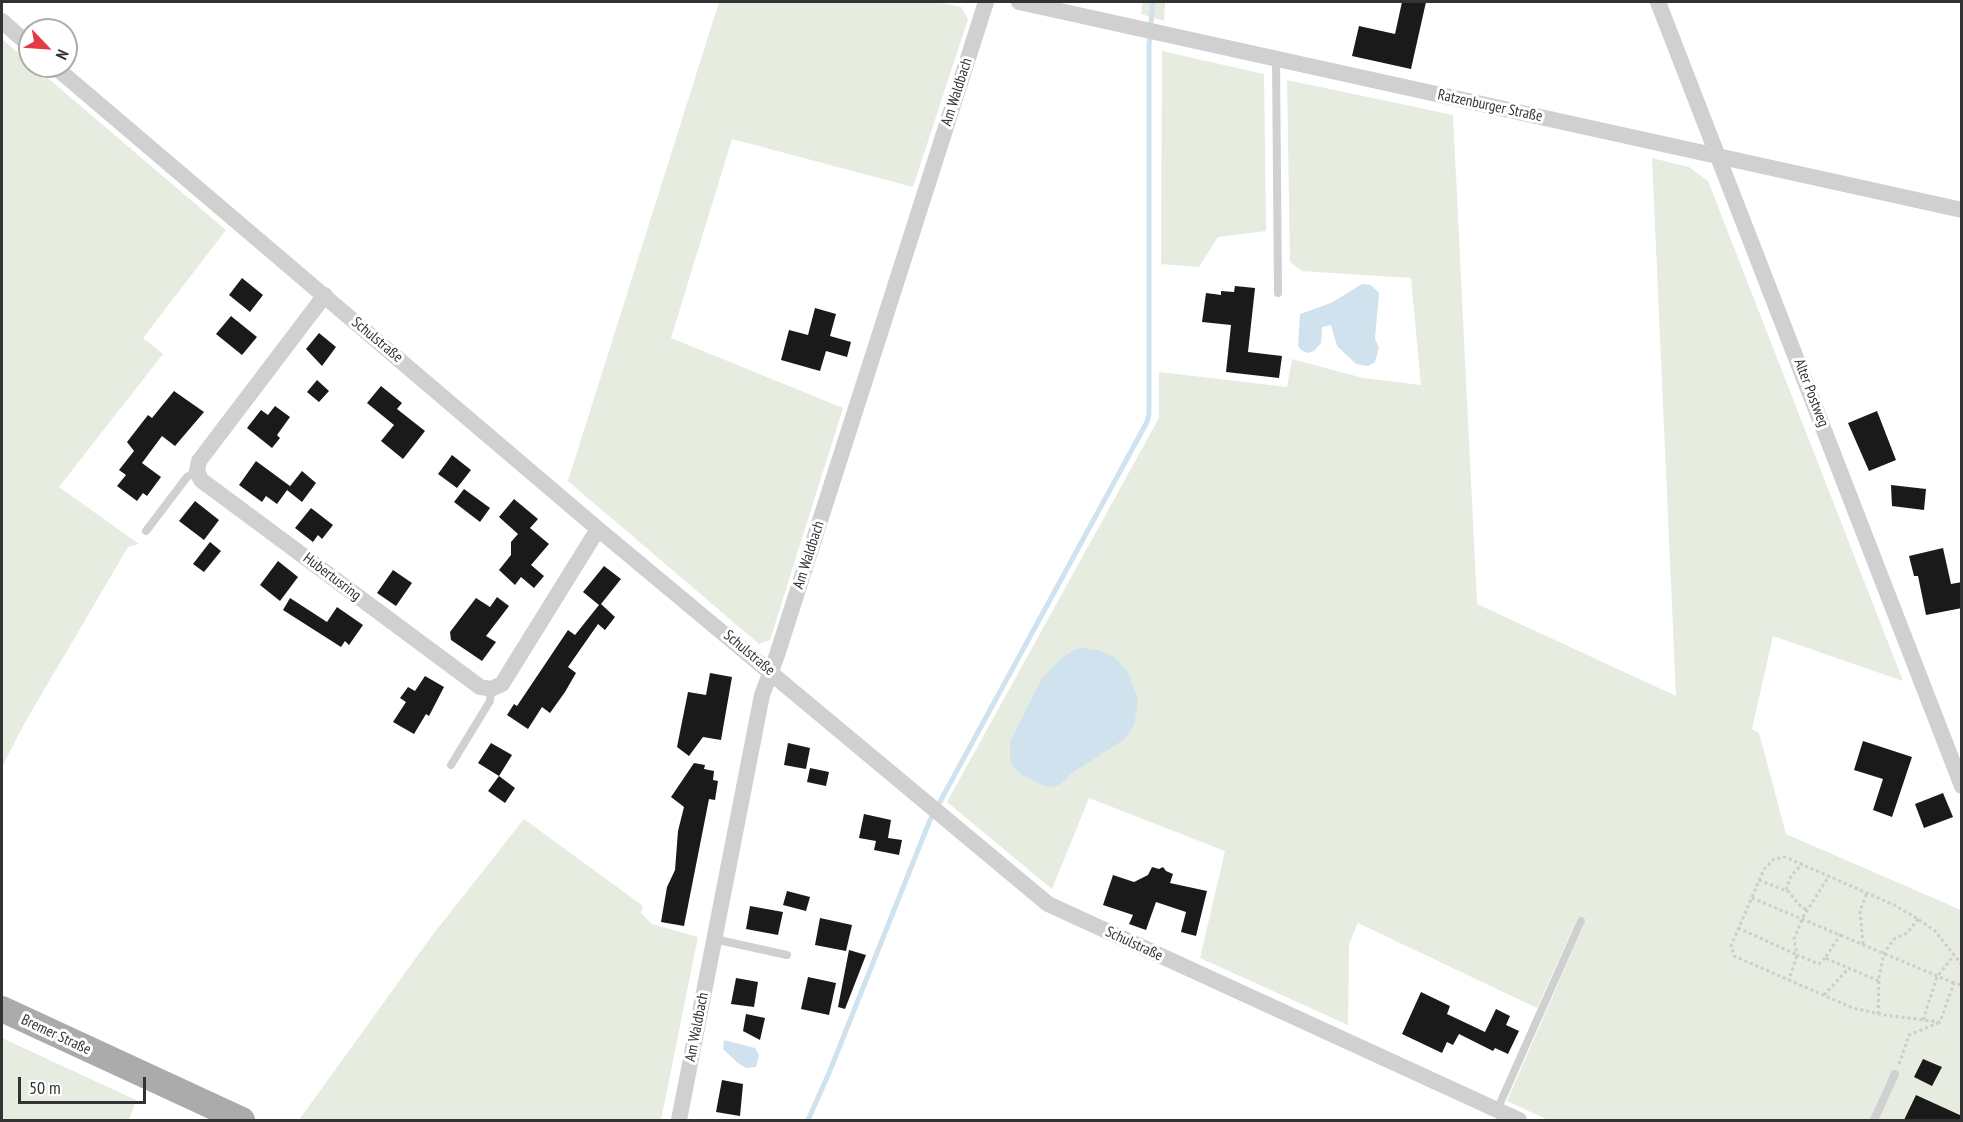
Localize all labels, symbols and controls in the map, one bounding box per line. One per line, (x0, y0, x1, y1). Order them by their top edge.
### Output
north arrow (18, 18, 78, 78)
text: N (52, 47, 73, 63)
street label: Am Waldbach (938, 56, 976, 128)
street label: Ratzenburger Straße (1436, 86, 1544, 126)
street label: Schulstraße (348, 313, 406, 367)
street label: Alter Postweg (1790, 356, 1832, 430)
street label: Am Waldbach (790, 519, 828, 591)
street label: Hubertusring (299, 549, 365, 605)
street label: Schulstraße (720, 626, 778, 680)
street label: Schulstraße (1102, 923, 1166, 965)
street label: Am Waldbach (681, 991, 713, 1063)
street label: Bremer Straße (18, 1011, 94, 1059)
scale bar (21, 1065, 148, 1103)
text: 50 m (29, 1076, 61, 1099)

